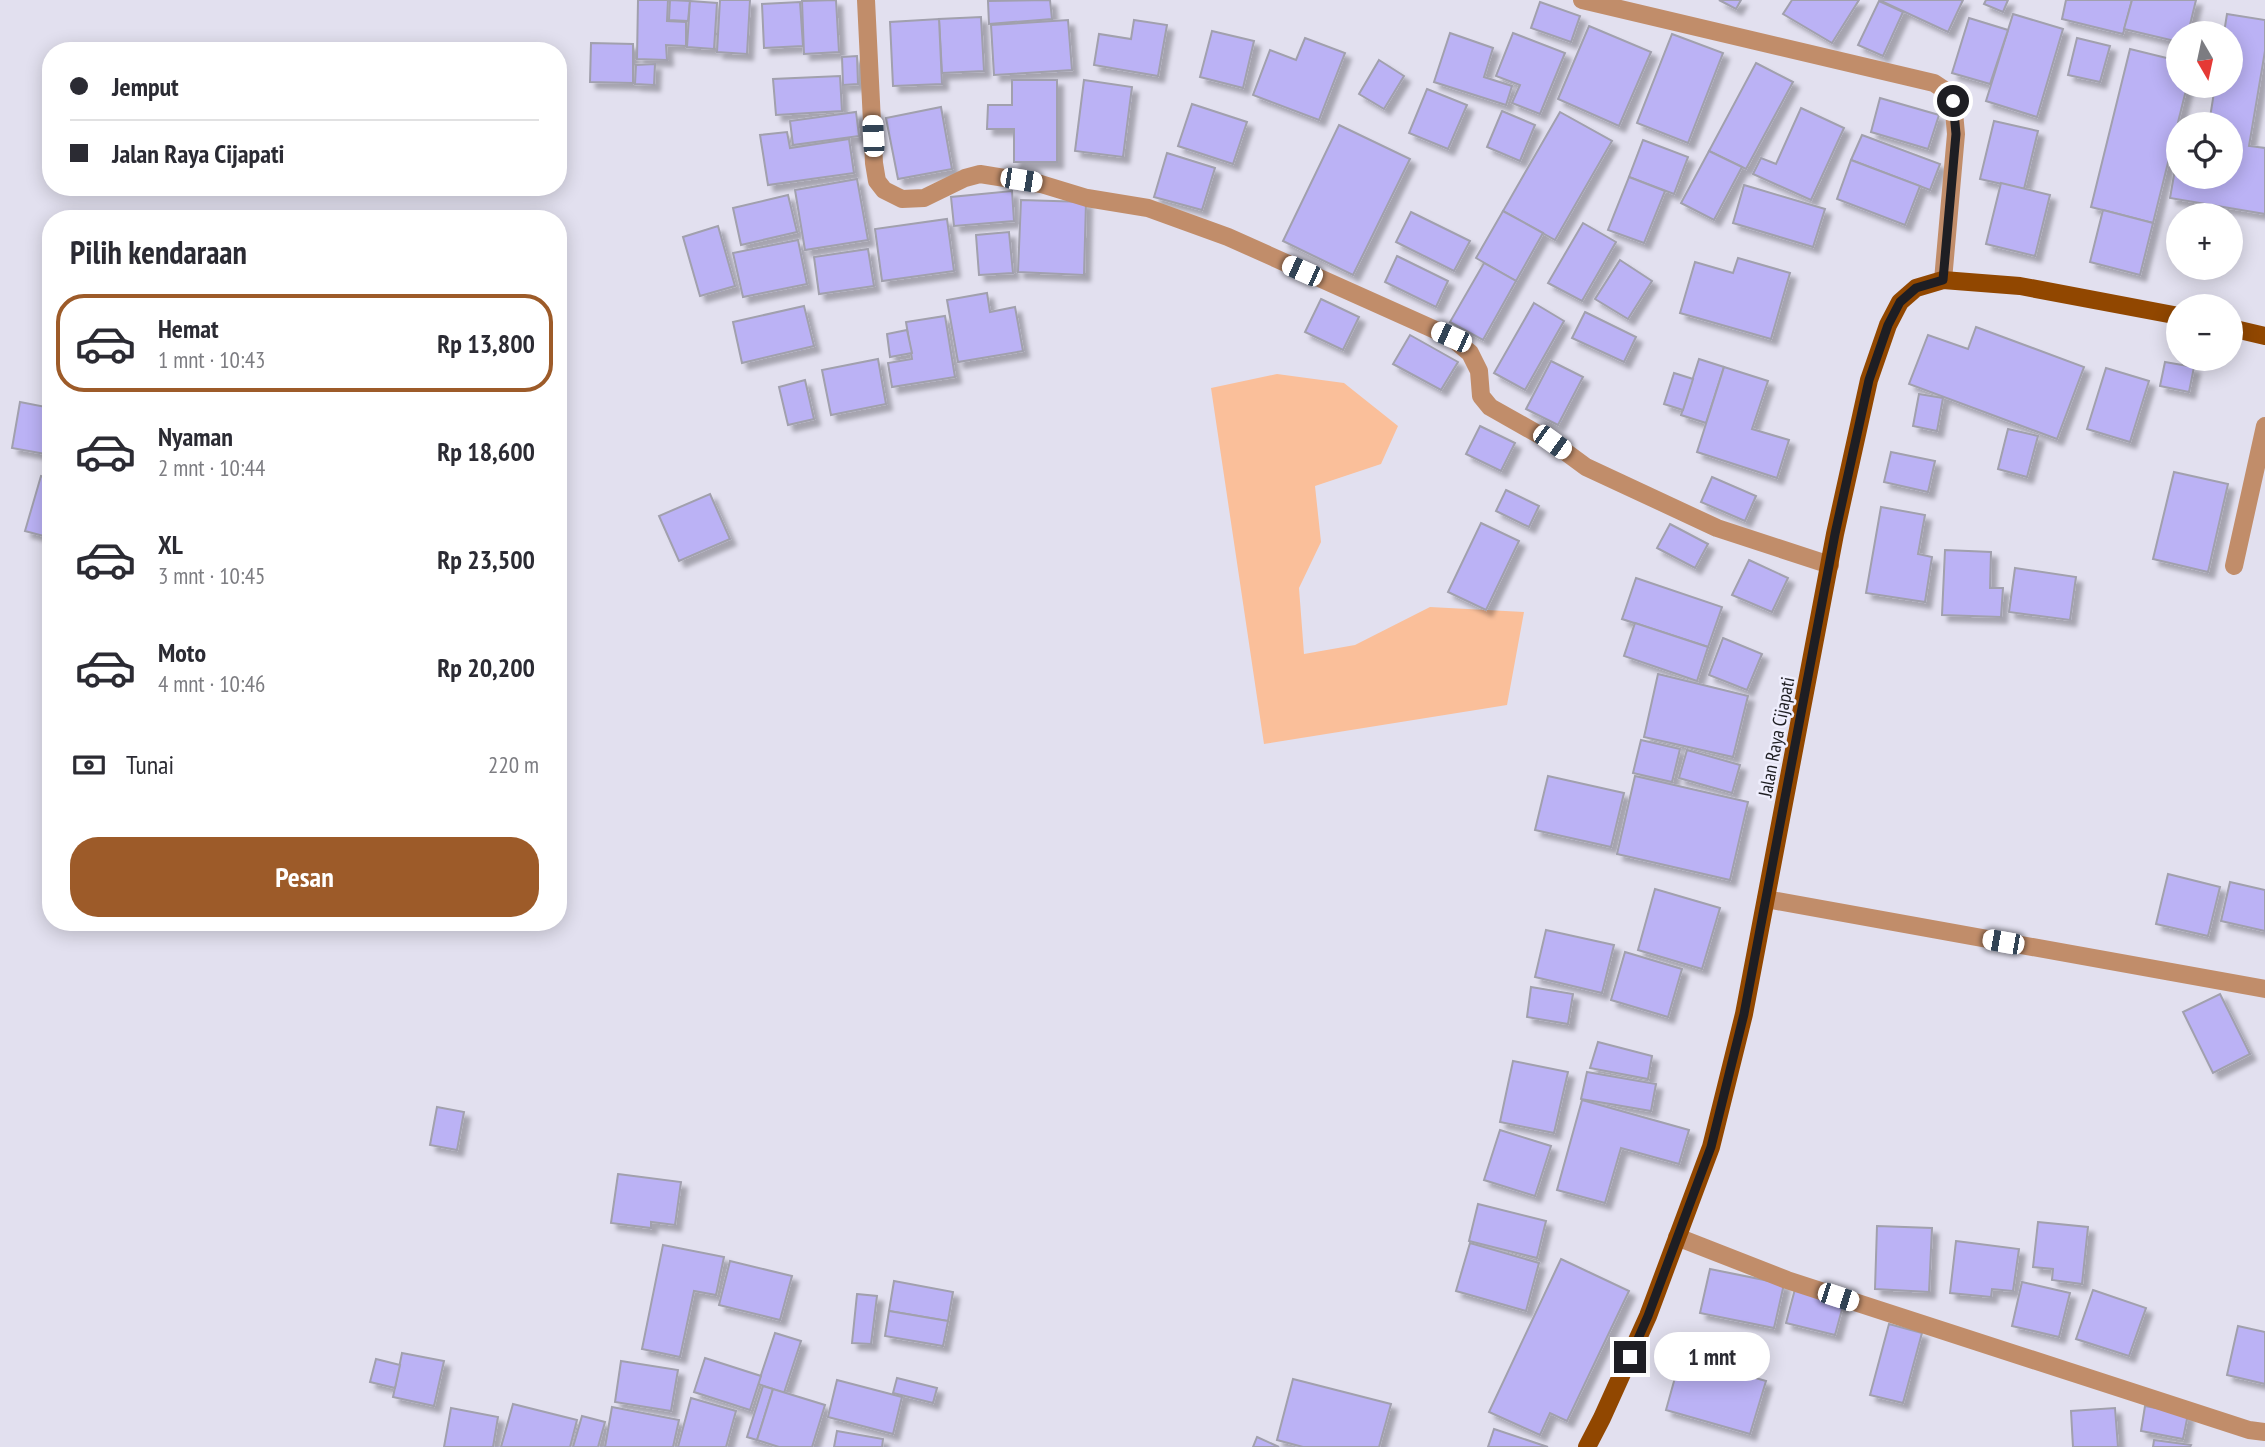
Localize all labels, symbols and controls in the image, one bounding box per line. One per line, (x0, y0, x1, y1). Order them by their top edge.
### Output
north arrow (2166, 21, 2244, 98)
map controls (2166, 21, 2243, 371)
text: Jemput (112, 70, 179, 103)
route start (1937, 85, 1969, 117)
button: locate (2166, 112, 2243, 189)
car (862, 114, 885, 158)
text: Jalan Raya Cijapati (112, 137, 284, 170)
car (999, 166, 1044, 194)
button: + (2166, 203, 2243, 280)
text: Pilih kendaraan (70, 231, 247, 273)
car (1279, 253, 1326, 289)
button: − (2166, 294, 2243, 371)
icon: car (74, 312, 137, 375)
text: Hemat (158, 312, 219, 345)
car (1428, 319, 1475, 355)
text: Rp 13,800 (437, 327, 535, 360)
text: 1 mnt · 10:43 (158, 345, 265, 374)
icon: car (74, 420, 137, 483)
text: Nyaman (158, 420, 233, 453)
car (1529, 421, 1576, 463)
text: Rp 18,600 (437, 435, 535, 468)
text: 2 mnt · 10:44 (158, 453, 265, 482)
icon: car (74, 528, 137, 591)
text: XL (158, 528, 183, 561)
text: Rp 23,500 (437, 543, 535, 576)
text: 3 mnt · 10:45 (158, 561, 265, 590)
icon: car (74, 636, 137, 699)
text: Moto (158, 636, 206, 669)
text: Rp 20,200 (437, 651, 535, 684)
text: 4 mnt · 10:46 (158, 669, 265, 698)
street label: Jalan Raya Cijapati (1752, 675, 1799, 800)
icon: cash (70, 746, 108, 784)
text: Tunai (126, 748, 174, 781)
text: 220 m (488, 750, 539, 779)
button: Pesan (70, 837, 539, 917)
car (1981, 928, 2026, 956)
car (1815, 1281, 1862, 1313)
callout: 1 mnt (1654, 1332, 1770, 1382)
route end (1614, 1341, 1646, 1373)
text: 1 mnt (1688, 1342, 1736, 1371)

